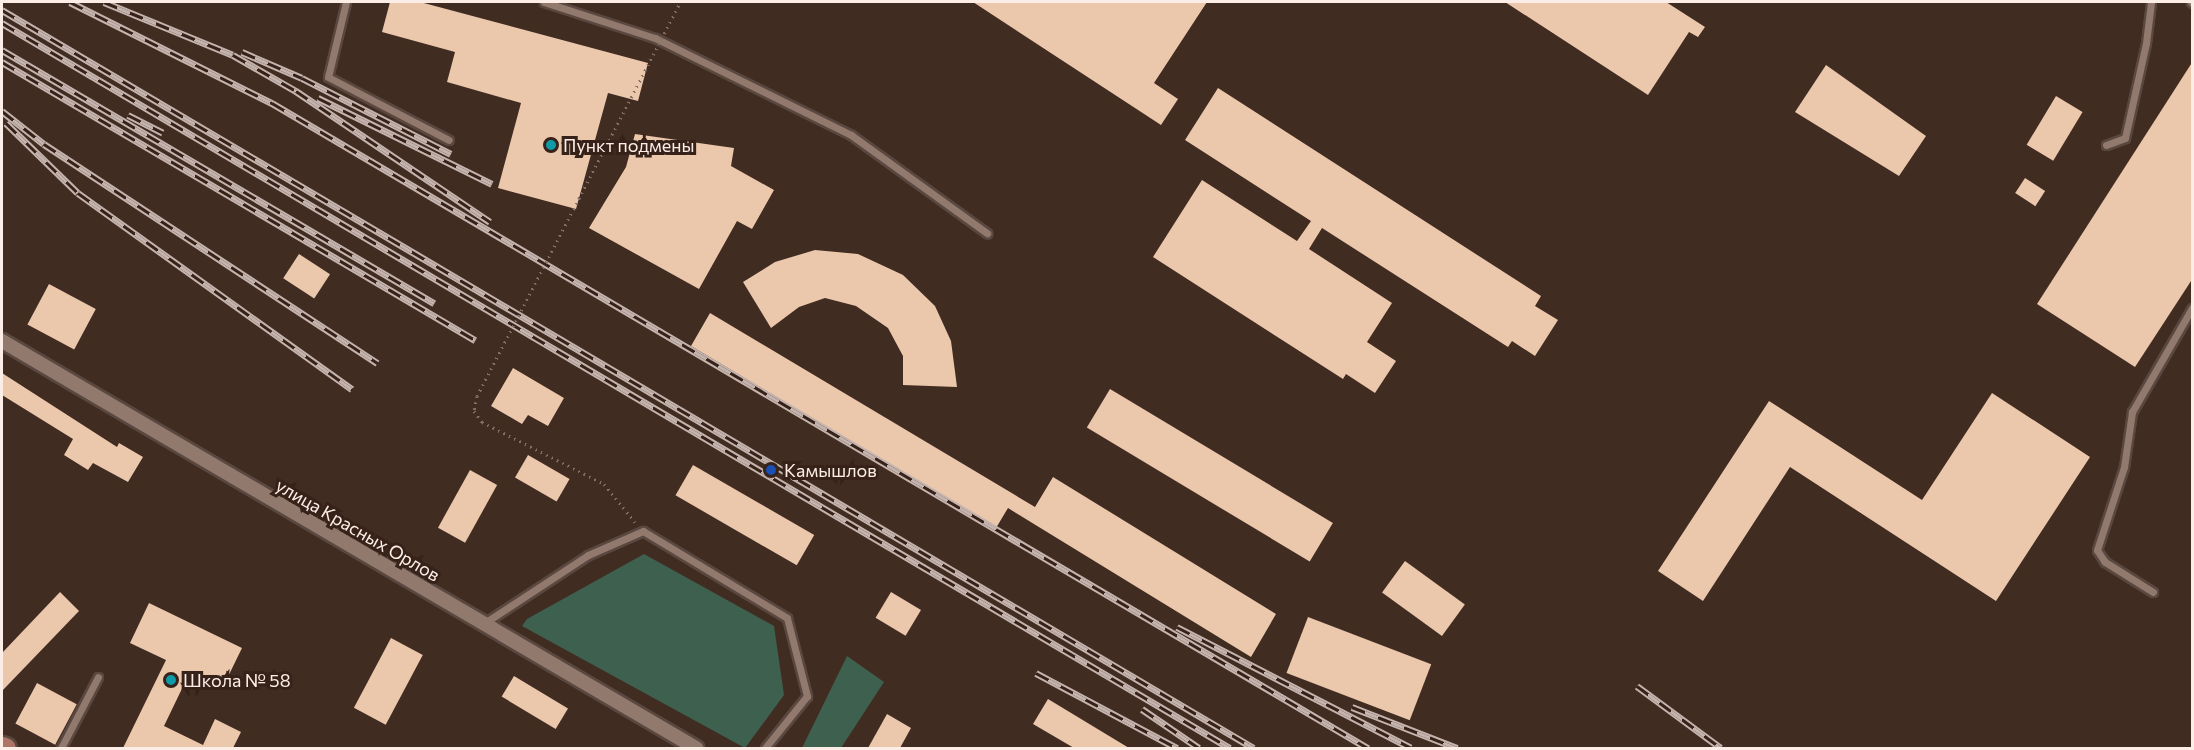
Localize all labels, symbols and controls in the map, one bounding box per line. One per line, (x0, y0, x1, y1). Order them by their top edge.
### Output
place label: Пункт подмены (563, 134, 695, 156)
marker: Пункт подмены (544, 138, 558, 152)
place label: Камышлов (784, 459, 877, 481)
marker: Камышлов (762, 461, 780, 479)
street label: улица Красных Орлов (272, 474, 444, 586)
place label: Школа № 58 (183, 669, 291, 691)
marker: Школа № 58 (164, 673, 178, 687)

